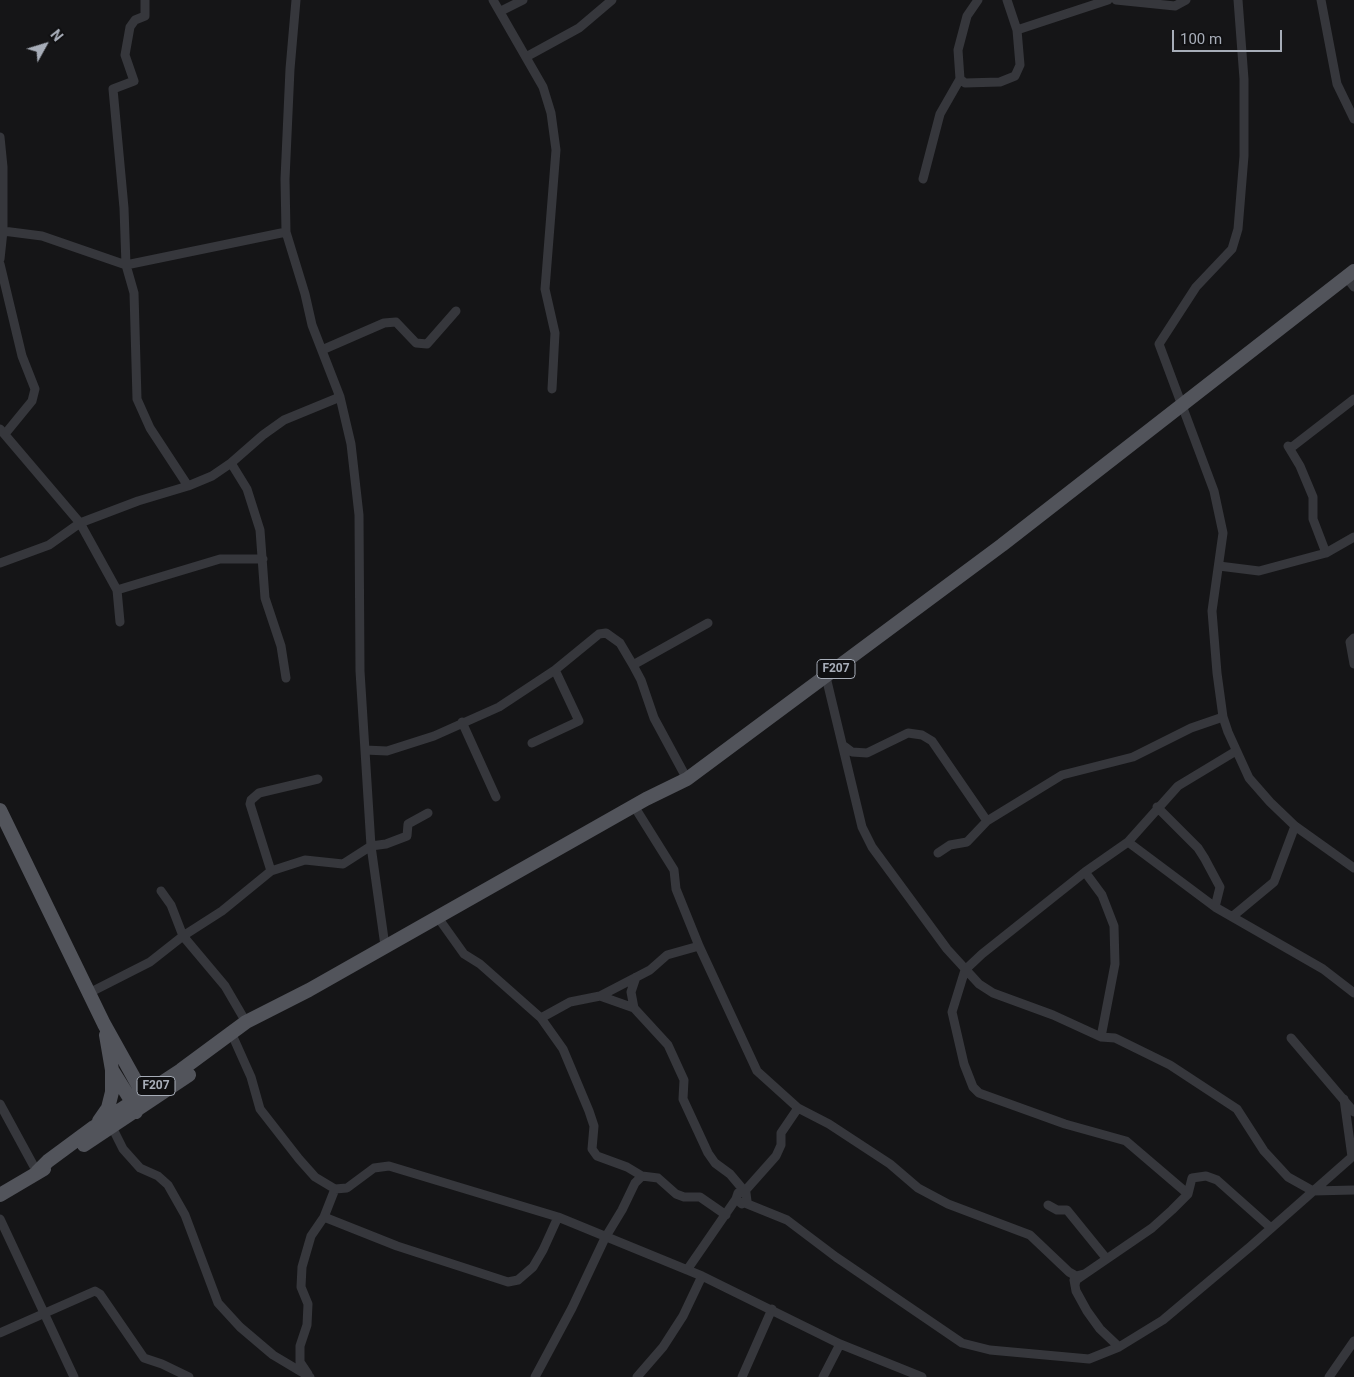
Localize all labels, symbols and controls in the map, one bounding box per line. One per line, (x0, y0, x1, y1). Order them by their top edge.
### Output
north arrow (20, 20, 70, 70)
scale bar (1174, 20, 1284, 52)
text: N (47, 27, 66, 44)
text: 100 m (1180, 30, 1222, 48)
road number: F207 (817, 660, 855, 679)
road number: F207 (137, 1076, 175, 1096)

